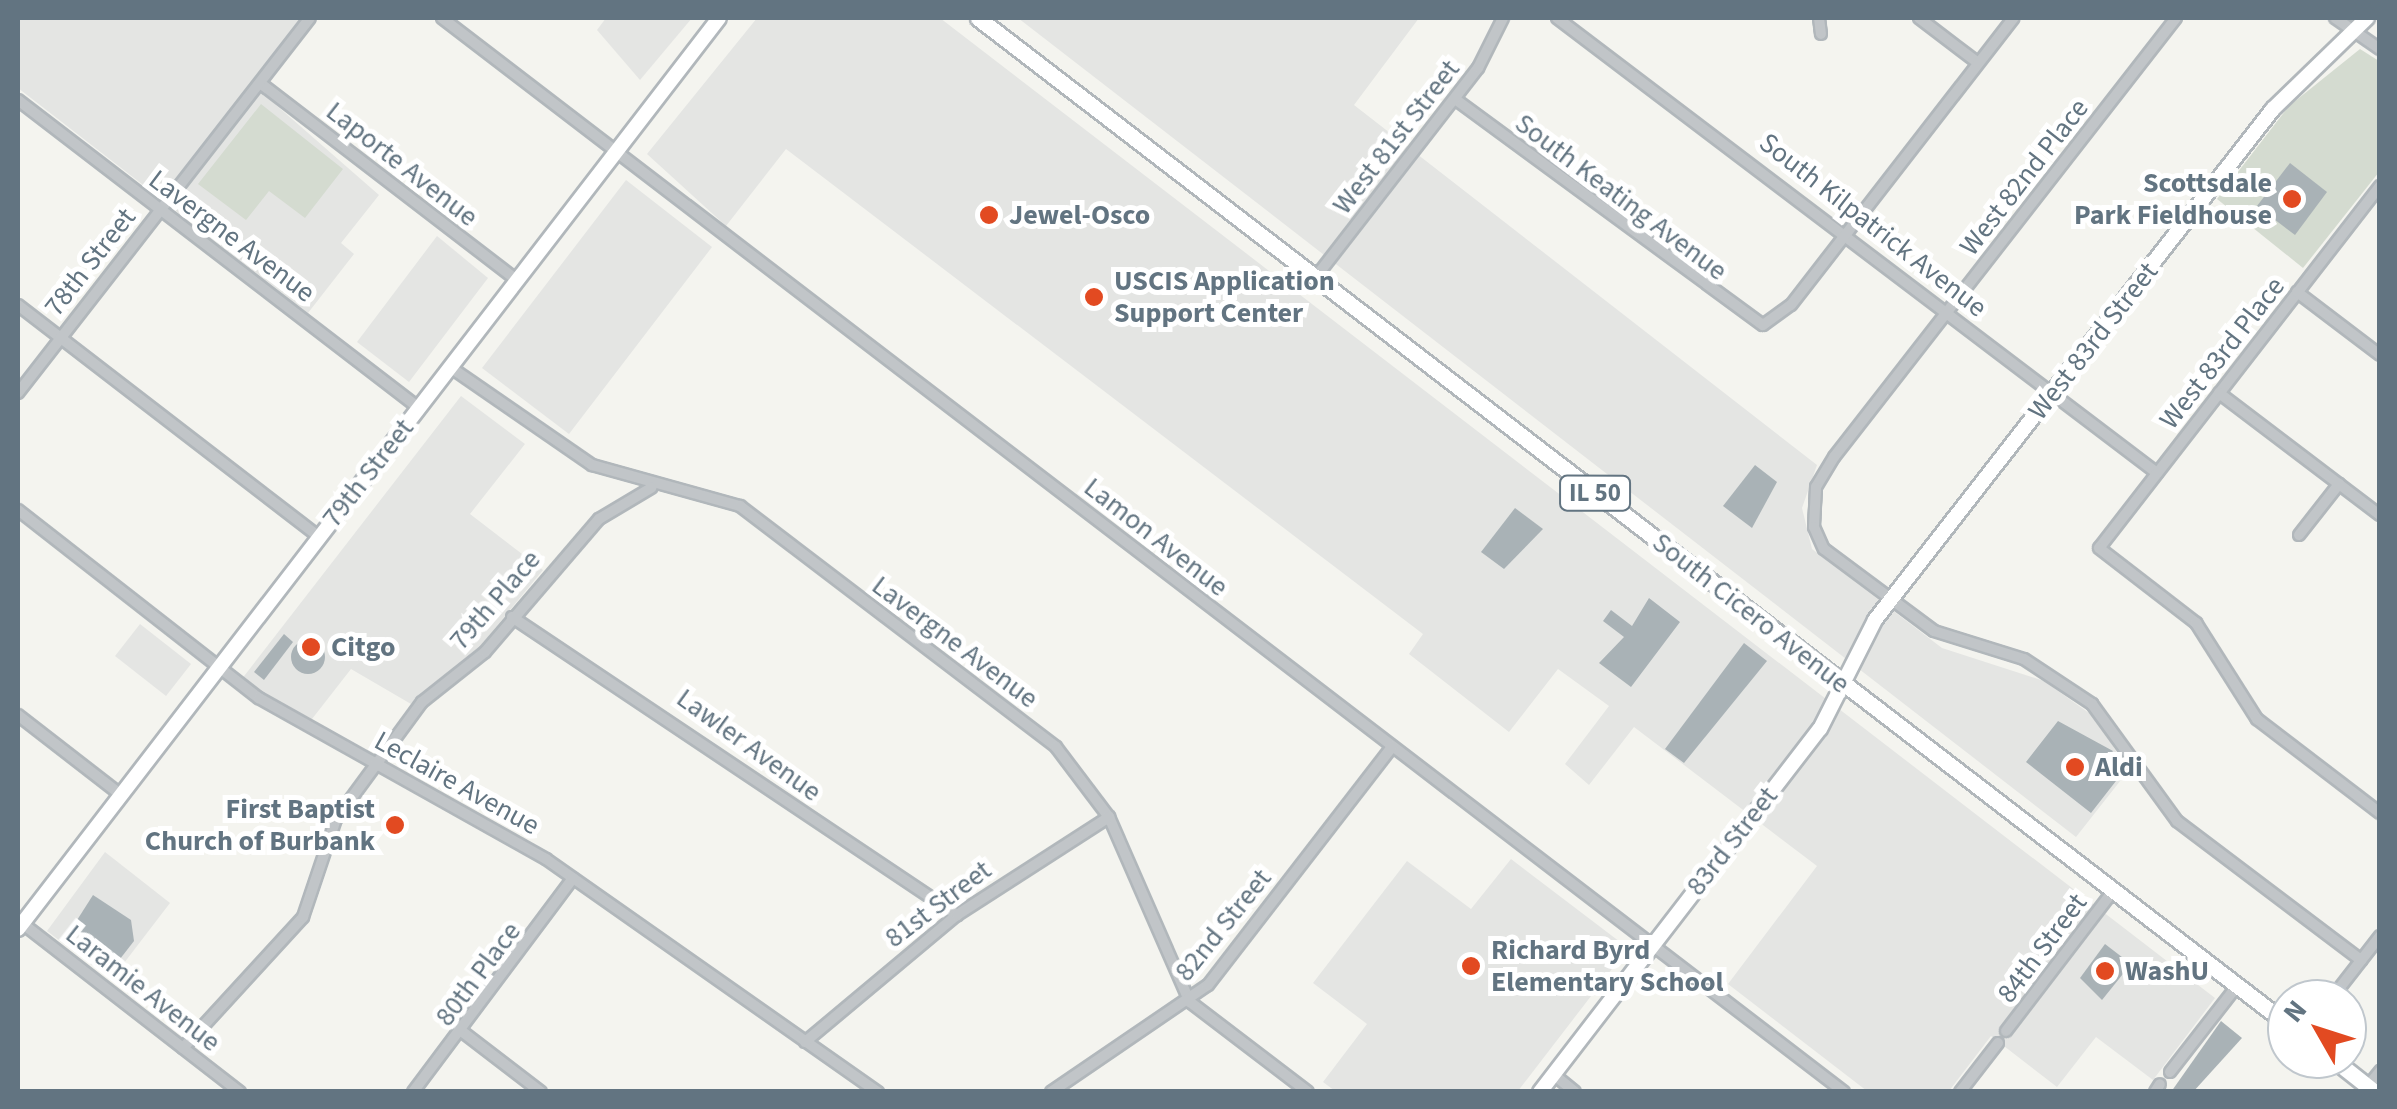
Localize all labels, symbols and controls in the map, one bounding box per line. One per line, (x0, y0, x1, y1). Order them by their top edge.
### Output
street label: West 81st Street (1325, 53, 1467, 221)
street label: West 82nd Place (1952, 92, 2096, 262)
street label: Laporte Avenue (320, 94, 484, 234)
street label: South Keating Avenue (1508, 106, 1734, 288)
street label: South Kilpatrick Avenue (1753, 126, 1993, 324)
street label: Lavergne Avenue (142, 163, 322, 309)
place label: Scottsdale Park Fieldhouse (2074, 166, 2272, 232)
marker: Scottsdale Park Fieldhouse (2281, 188, 2303, 210)
place label: Jewel-Osco (1009, 198, 1150, 232)
street label: 78th Street (37, 201, 143, 323)
marker: Jewel-Osco (978, 204, 1000, 226)
street label: West 83rd Street (2021, 256, 2165, 426)
place label: USCIS Application Support Center (1114, 264, 1335, 330)
street label: West 83rd Place (2152, 270, 2292, 436)
marker: USCIS Application Support Center (1083, 286, 1105, 308)
street label: 79th Street (315, 412, 421, 534)
street label: Lamon Avenue (1077, 470, 1235, 604)
road number: IL 50 (1558, 473, 1632, 513)
street label: South Cicero Avenue (1646, 526, 1856, 700)
street label: 79th Place (443, 543, 547, 657)
street label: Lavergne Avenue (865, 569, 1045, 715)
place label: Citgo (331, 630, 395, 664)
marker: Citgo (300, 636, 322, 658)
street label: Lawler Avenue (670, 681, 828, 809)
street label: Leclaire Avenue (369, 724, 545, 842)
place label: Aldi (2095, 750, 2143, 784)
marker: Aldi (2064, 756, 2086, 778)
street label: 83rd Street (1679, 780, 1785, 902)
place label: First Baptist Church of Burbank (145, 792, 375, 858)
marker: First Baptist Church of Burbank (384, 814, 406, 836)
street label: 81st Street (878, 853, 998, 955)
street label: 82nd Street (1168, 862, 1278, 988)
street label: 84th Street (1990, 887, 2094, 1009)
street label: 80th Place (428, 915, 528, 1033)
street label: Laramie Avenue (59, 917, 227, 1059)
place label: Richard Byrd Elementary School (1491, 933, 1724, 999)
place label: WashU (2125, 954, 2209, 988)
marker: Richard Byrd Elementary School (1460, 955, 1482, 977)
marker: WashU (2094, 960, 2116, 982)
north arrow (2267, 979, 2367, 1079)
text: N (2274, 992, 2317, 1031)

